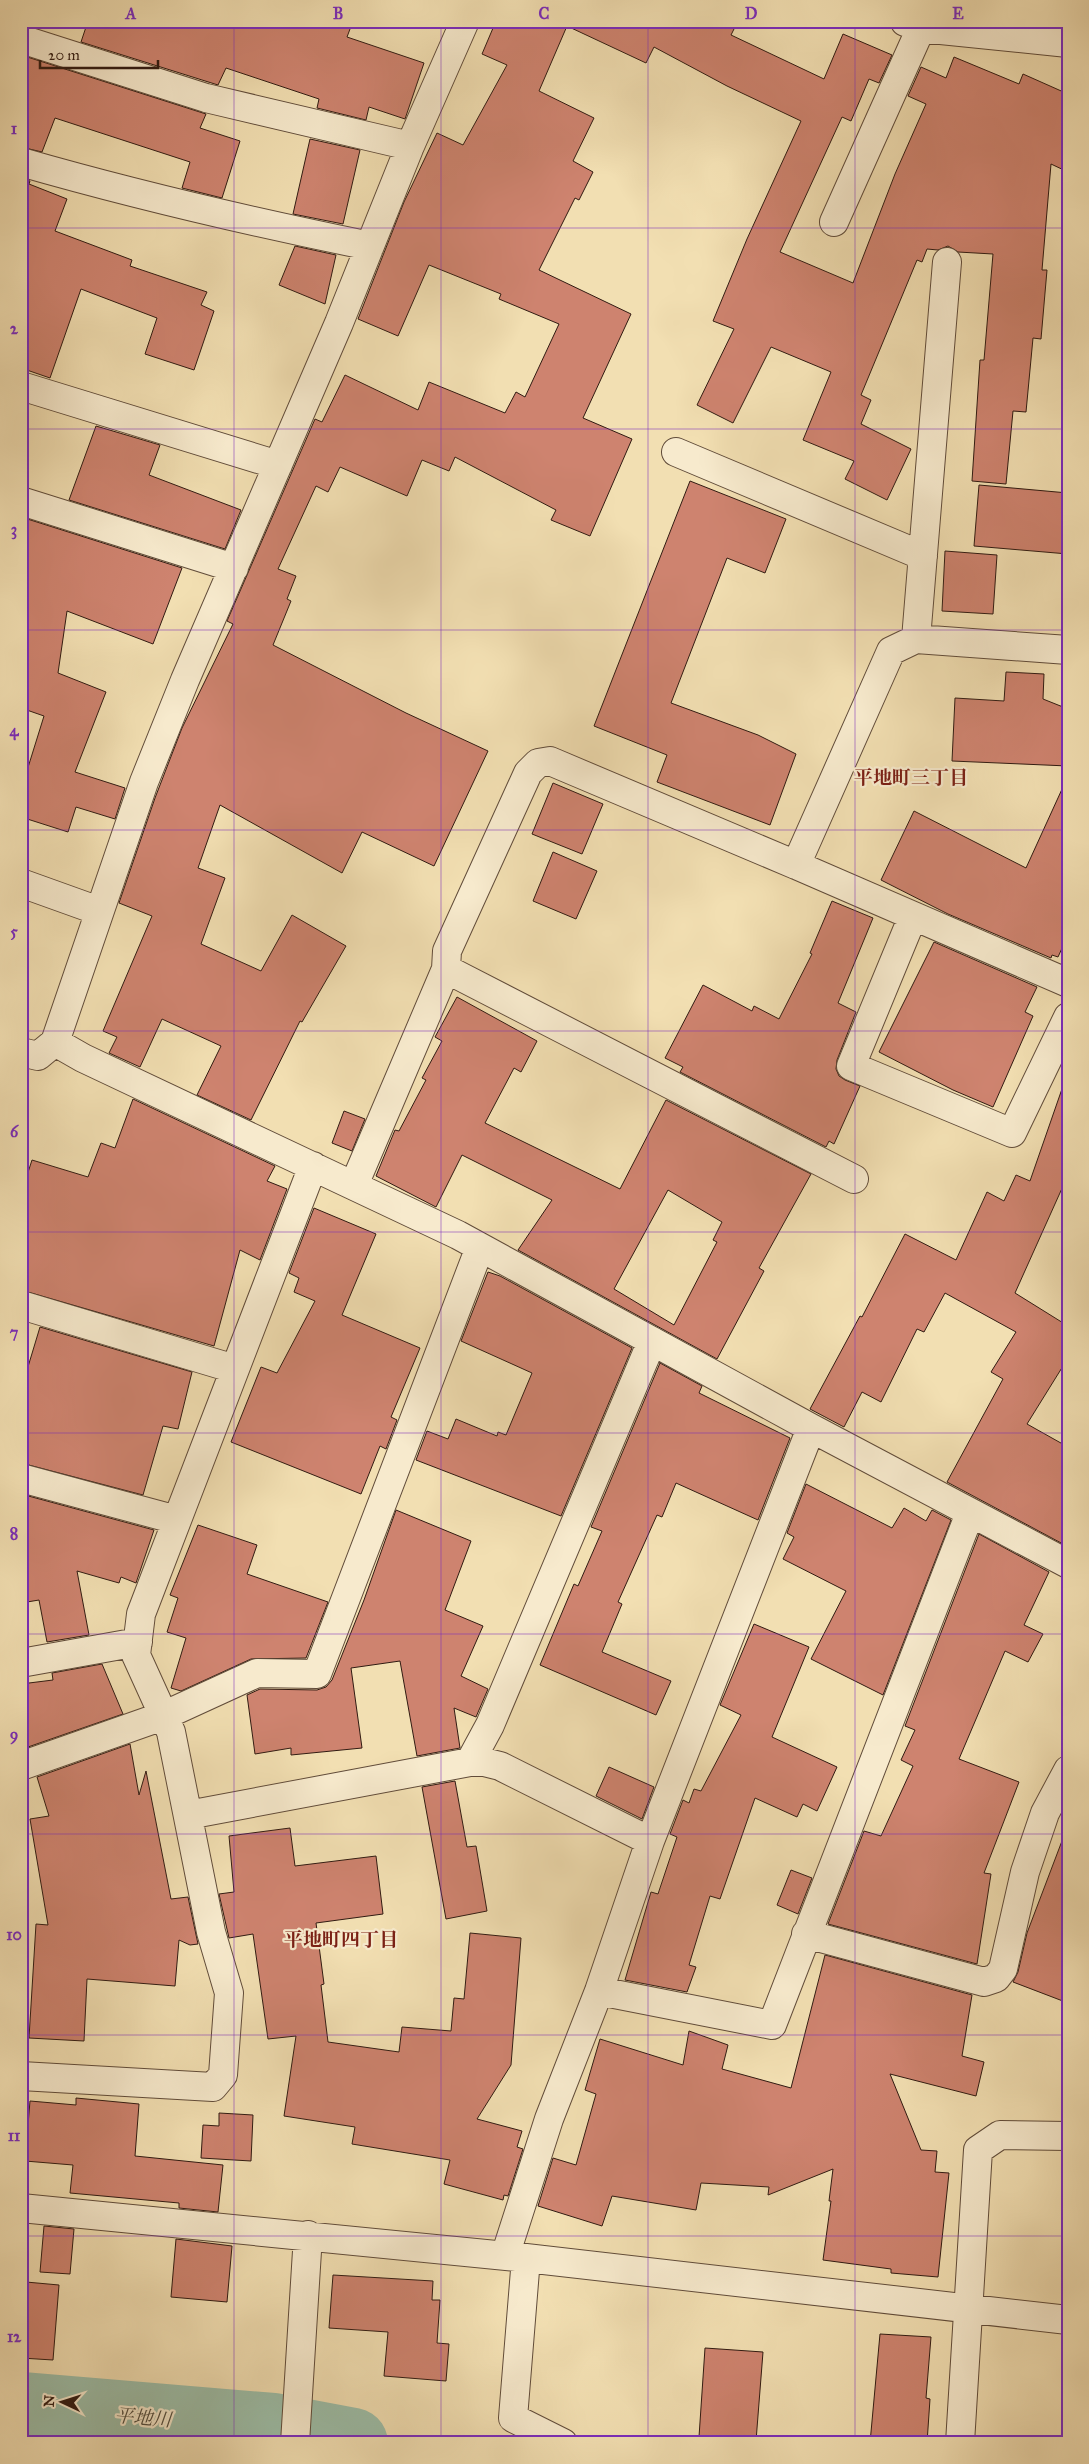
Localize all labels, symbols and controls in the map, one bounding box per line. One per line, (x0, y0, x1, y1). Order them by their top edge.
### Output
text: A (125, 4, 137, 23)
text: B (333, 4, 343, 23)
text: C (539, 4, 550, 23)
text: D (745, 4, 758, 23)
text: E (952, 4, 964, 23)
scale bar (40, 38, 158, 70)
text: 20 m (48, 46, 80, 64)
text: 1 (11, 119, 18, 138)
text: 2 (10, 319, 19, 338)
text: 3 (11, 520, 17, 540)
text: 4 (10, 721, 20, 741)
district label: 平地町三丁目 (854, 766, 968, 789)
text: 5 (10, 922, 18, 941)
text: 6 (10, 1122, 19, 1141)
text: 7 (10, 1323, 19, 1342)
text: 8 (10, 1524, 18, 1543)
text: 9 (10, 1725, 18, 1745)
text: 10 (6, 1925, 22, 1944)
district label: 平地町四丁目 (284, 1928, 398, 1951)
text: 11 (8, 2126, 21, 2145)
text: 12 (7, 2327, 22, 2346)
north arrow (38, 2376, 88, 2426)
text: N (41, 2394, 58, 2408)
water label: 平地川 (114, 2404, 174, 2432)

